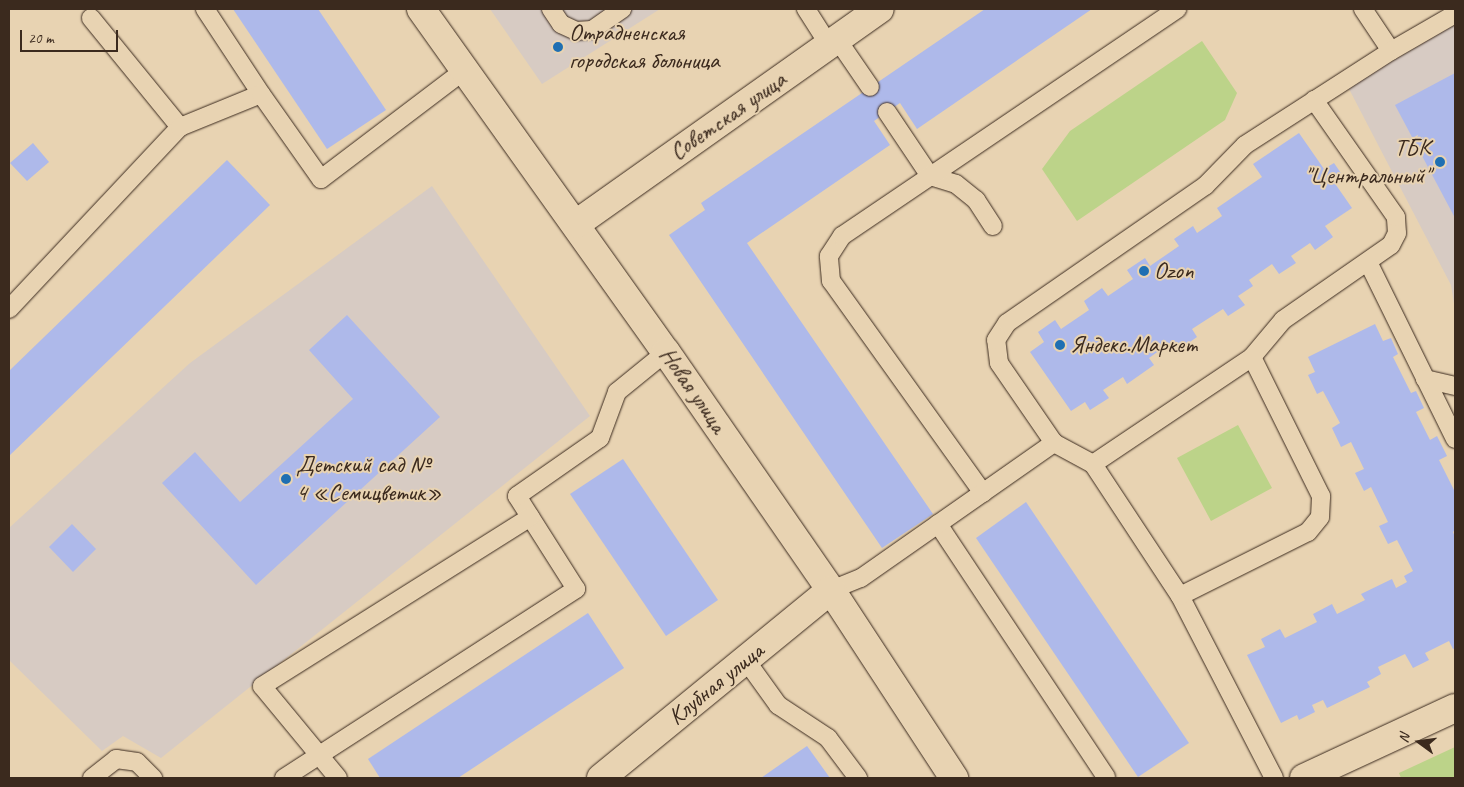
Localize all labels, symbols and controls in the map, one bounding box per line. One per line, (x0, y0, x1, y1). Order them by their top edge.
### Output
place label: Отрадненская городская больница (569, 19, 720, 75)
scale bar (22, 20, 120, 52)
text: 20 m (28, 29, 54, 48)
marker: Отрадненская городская больница (551, 40, 565, 54)
street label: Советская улица (663, 65, 793, 167)
place label: ТБК "Центральный" (1304, 134, 1430, 190)
marker: ТБК "Центральный" (1434, 156, 1446, 168)
place label: Ozon (1154, 257, 1193, 285)
marker: Ozon (1138, 265, 1150, 277)
place label: Яндекс.Маркет (1070, 331, 1197, 359)
marker: Яндекс.Маркет (1054, 339, 1066, 351)
street label: Новая улица (653, 341, 733, 439)
place label: Детский сад № 4 «Семицветик» (296, 451, 442, 507)
marker: Детский сад № 4 «Семицветик» (280, 473, 292, 485)
street label: Клубная улица (662, 637, 770, 731)
north arrow (1394, 717, 1444, 767)
text: N (1395, 732, 1413, 745)

